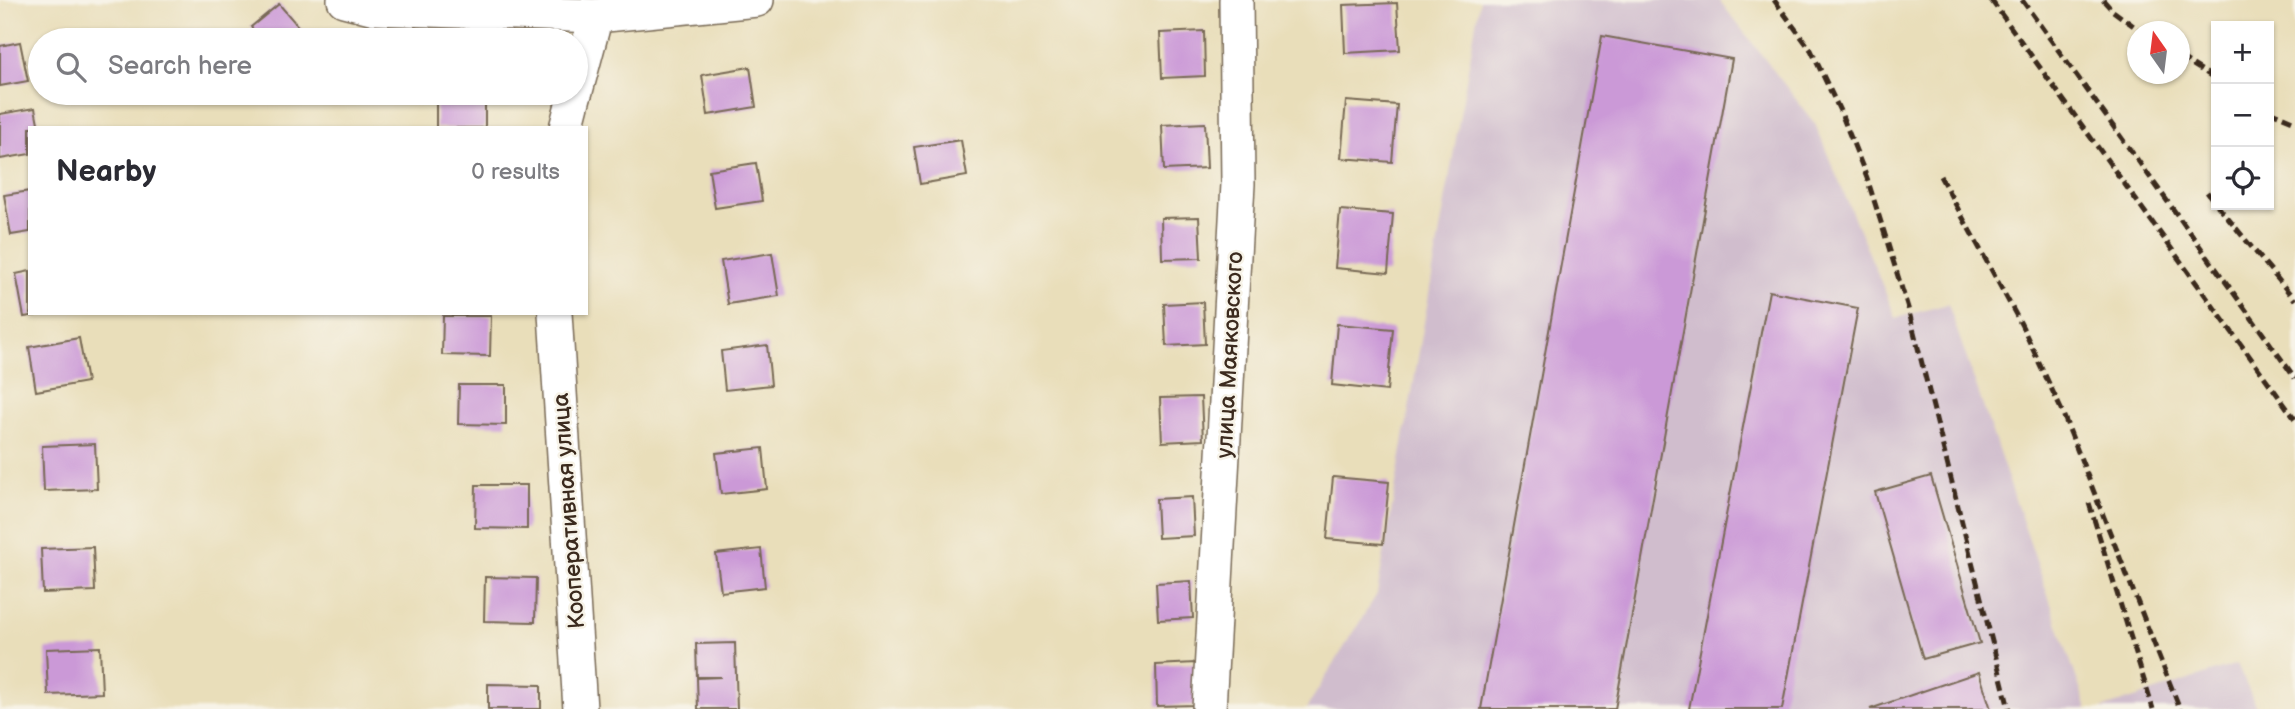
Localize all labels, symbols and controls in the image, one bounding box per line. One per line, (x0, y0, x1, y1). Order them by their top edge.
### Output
north arrow (2127, 21, 2190, 84)
map controls (2211, 21, 2274, 210)
button: + (2211, 21, 2274, 84)
search box (28, 28, 588, 105)
icon: search (52, 48, 90, 86)
text: Search here (108, 51, 252, 82)
button: − (2211, 84, 2274, 147)
button: locate (2211, 147, 2274, 210)
text: Nearby (56, 154, 156, 190)
text: 0 results (471, 158, 560, 186)
street label: улица Маяковского (1211, 251, 1249, 459)
street label: Кооперативная улица (547, 392, 591, 630)

